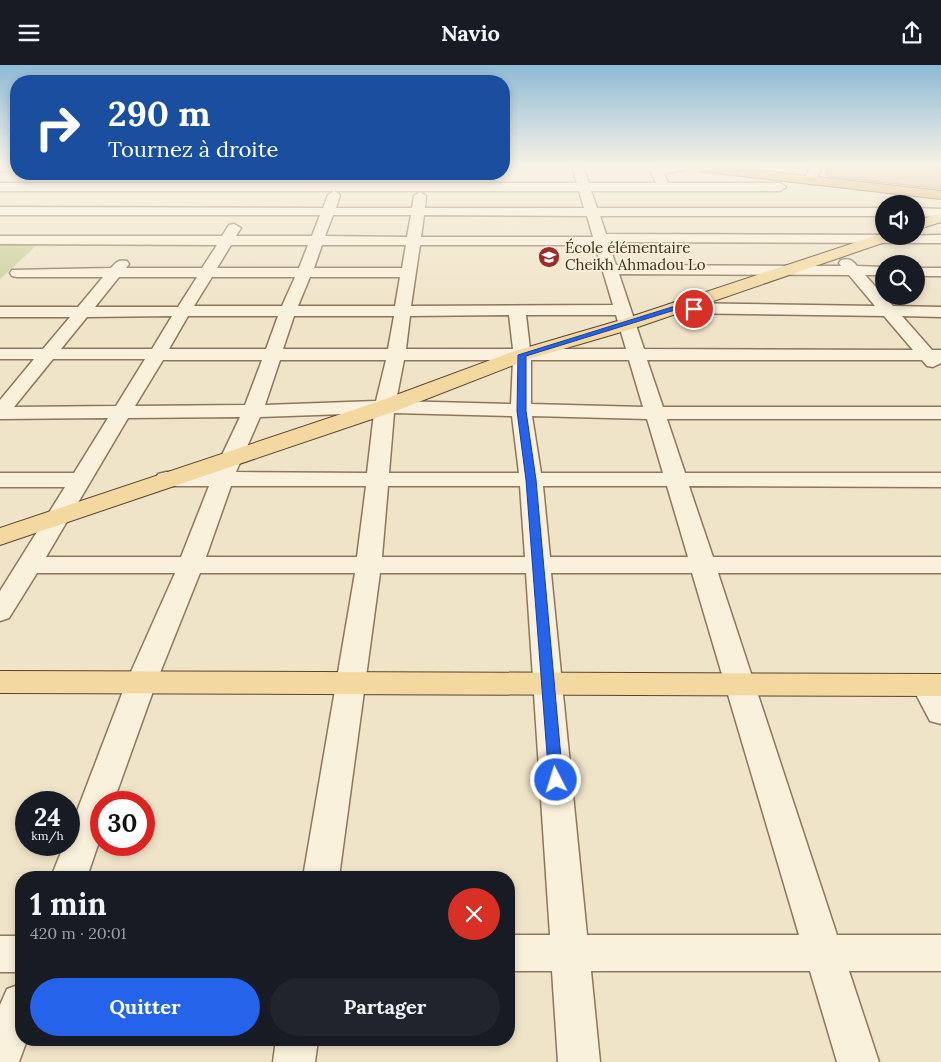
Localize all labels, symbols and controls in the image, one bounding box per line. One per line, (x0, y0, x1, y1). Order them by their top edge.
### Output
icon: menu (15, 19, 43, 47)
text: Navio (441, 19, 500, 47)
icon: share (898, 19, 926, 47)
text: 290 m (108, 91, 210, 136)
icon: right (25, 95, 90, 160)
text: Tournez à droite (108, 135, 278, 163)
map controls (875, 195, 925, 305)
button: sound (875, 195, 925, 245)
place label: École élémentaire Cheikh Ahmadou Lo (565, 238, 706, 274)
school or university icon: École élémentaire Cheikh Ahmadou Lo (537, 245, 561, 269)
button: search (875, 255, 925, 305)
pin (673, 288, 715, 330)
icon: arrive (680, 295, 708, 323)
position arrow (529, 753, 581, 805)
speed limit sign: 30 (90, 791, 155, 856)
text: 24 (34, 801, 61, 833)
text: km/h (31, 828, 64, 843)
text: 1 min (30, 885, 107, 923)
button: close (448, 888, 500, 940)
text: 420 m · 20:01 (30, 923, 126, 943)
button: Quitter (30, 978, 260, 1036)
button: Partager (270, 978, 500, 1036)

